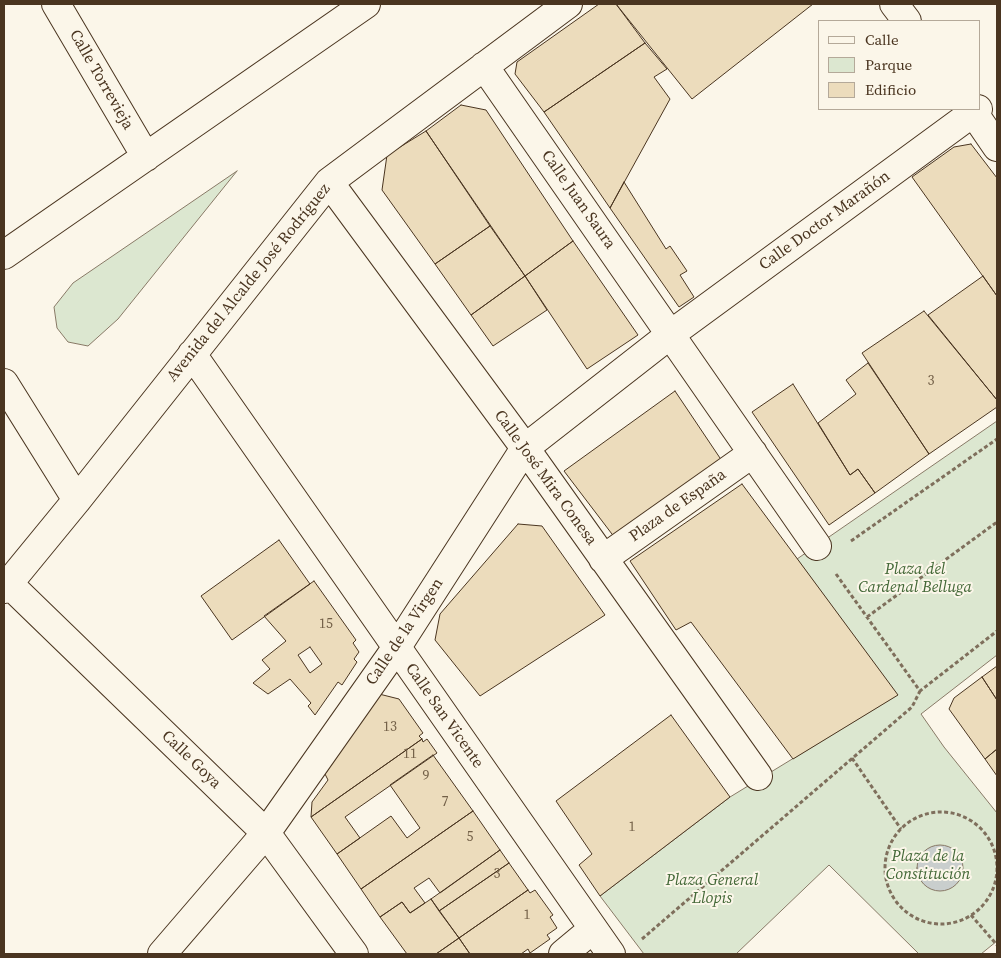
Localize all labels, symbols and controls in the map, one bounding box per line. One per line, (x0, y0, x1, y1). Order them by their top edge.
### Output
legend (818, 20, 981, 110)
street label: Calle Torrevieja (65, 27, 137, 133)
text: Calle (865, 29, 899, 50)
text: Parque (865, 54, 912, 75)
text: Edificio (865, 79, 916, 100)
street label: Calle Juan Saura (537, 147, 619, 253)
street label: Calle Doctor Marañón (756, 167, 894, 275)
street label: Avenida del Alcalde José Rodríguez (163, 180, 335, 386)
house number: 3 (928, 373, 934, 389)
street label: Calle José Mira Conesa (489, 407, 601, 549)
street label: Plaza de España (626, 465, 730, 547)
park label: Plaza del Cardenal Belluga (858, 560, 972, 598)
street label: Calle de la Virgen (362, 575, 448, 689)
house number: 15 (319, 616, 333, 632)
street label: Calle San Vicente (401, 660, 487, 772)
house number: 13 (383, 719, 397, 735)
street label: Calle Goya (157, 727, 225, 793)
house number: 11 (403, 746, 417, 762)
house number: 9 (423, 768, 429, 784)
house number: 7 (442, 794, 448, 810)
house number: 1 (629, 819, 635, 835)
house number: 5 (467, 829, 473, 845)
park label: Plaza de la Constitución (886, 847, 970, 885)
house number: 3 (494, 866, 500, 882)
park label: Plaza General Llopis (666, 871, 758, 909)
house number: 1 (524, 907, 530, 923)

